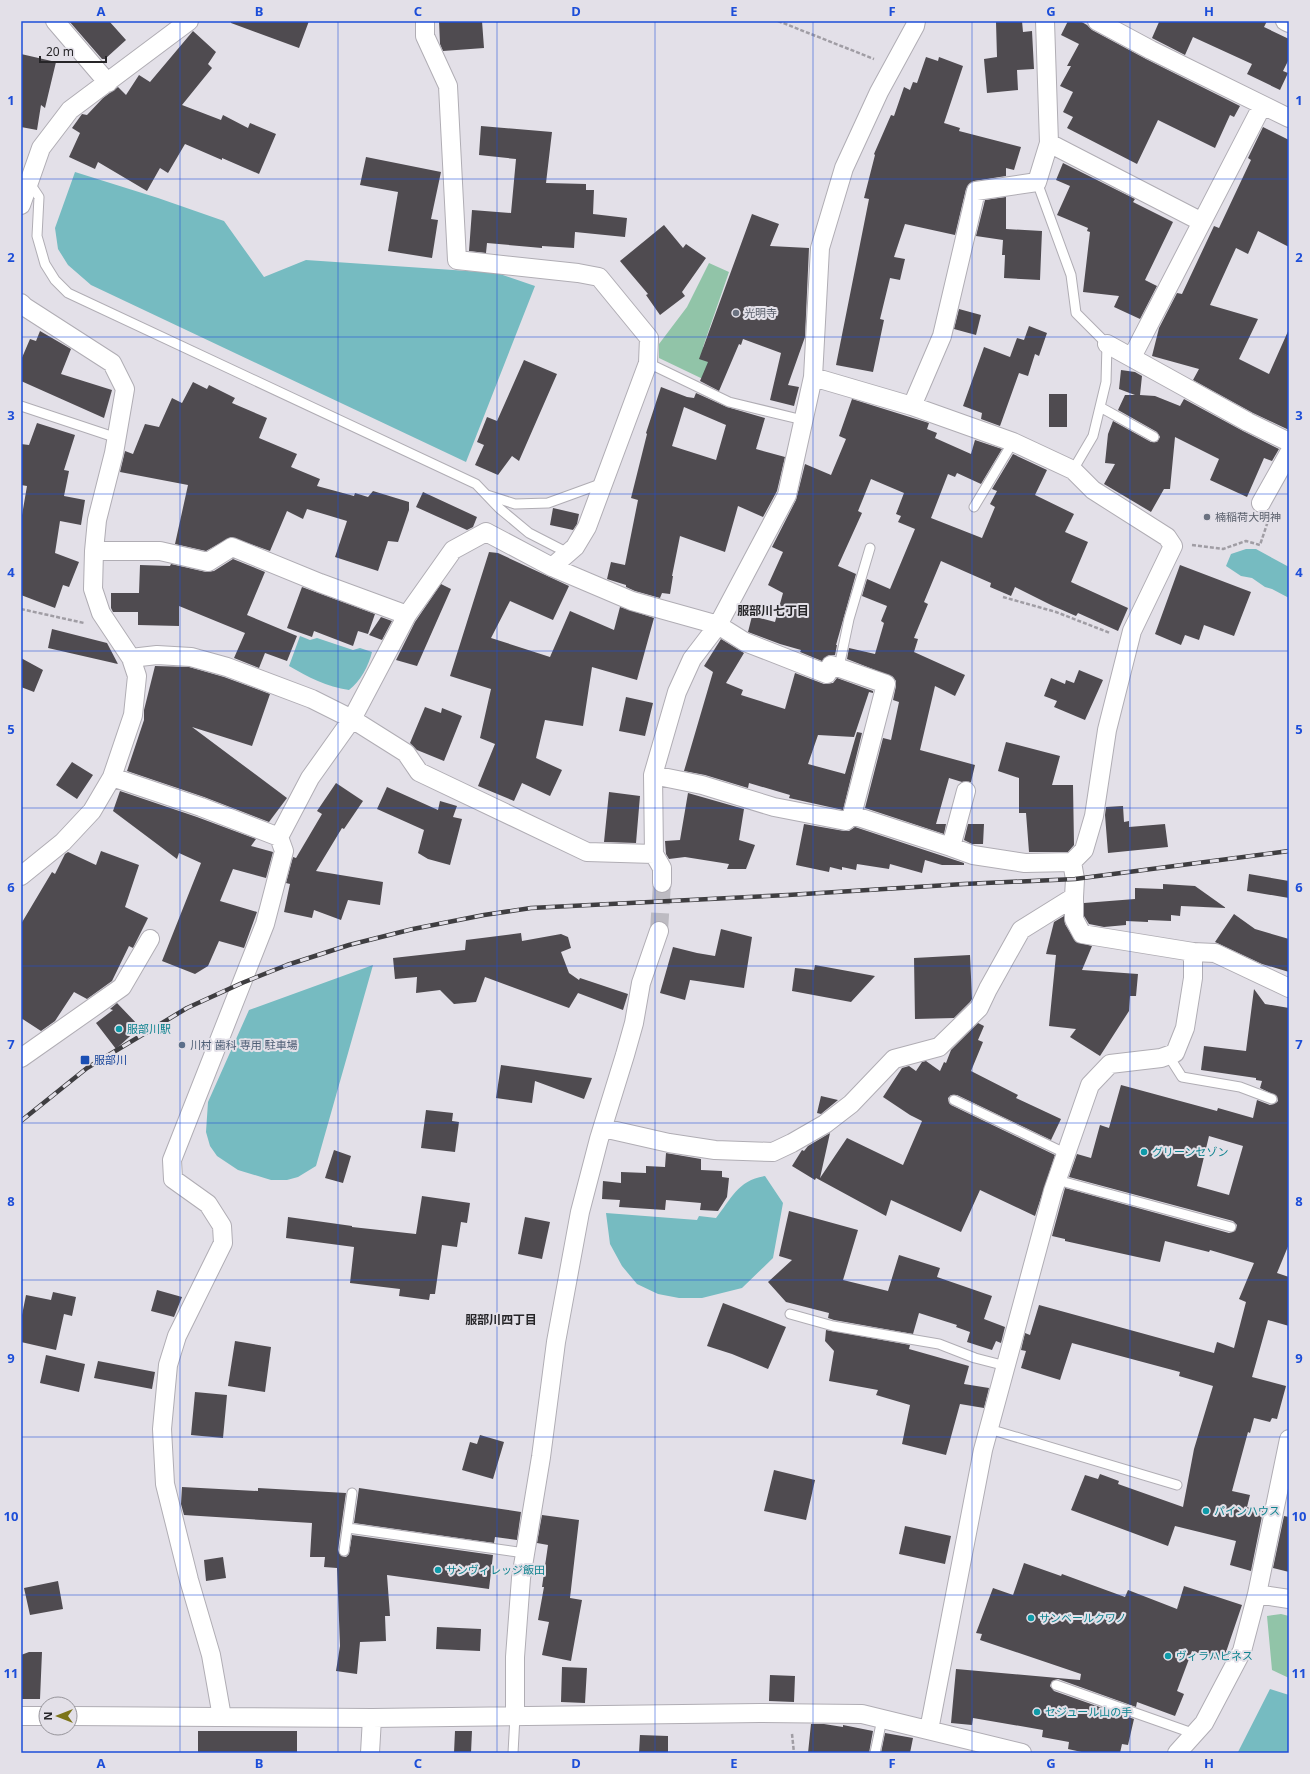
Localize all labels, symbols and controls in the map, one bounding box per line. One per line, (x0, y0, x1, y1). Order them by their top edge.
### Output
text: A (97, 2, 106, 20)
text: B (255, 2, 263, 20)
text: C (414, 2, 422, 20)
text: D (571, 2, 581, 20)
text: E (730, 2, 738, 20)
text: F (888, 2, 896, 20)
text: G (1046, 2, 1056, 20)
text: H (1204, 2, 1214, 20)
scale bar (40, 38, 106, 64)
text: 20 m (46, 43, 74, 60)
text: 1 (7, 91, 15, 109)
text: 1 (1295, 91, 1303, 109)
text: 2 (7, 248, 15, 266)
text: 2 (1295, 248, 1303, 266)
place label: 光明寺 (744, 305, 777, 320)
marker: 光明寺 (731, 308, 741, 318)
text: 3 (7, 406, 15, 424)
text: 3 (1295, 406, 1303, 424)
place label: 楠稲荷大明神 (1215, 509, 1281, 524)
marker: 楠稲荷大明神 (1202, 512, 1212, 522)
text: 4 (7, 563, 15, 581)
text: 4 (1295, 563, 1303, 581)
district label: 服部川七丁目 (737, 602, 809, 619)
text: 5 (7, 720, 15, 738)
text: 5 (1295, 720, 1303, 738)
text: 6 (7, 878, 15, 896)
text: 6 (1295, 878, 1303, 896)
place label: 服部川駅 (127, 1021, 171, 1036)
marker: 服部川駅 (114, 1024, 124, 1034)
text: 7 (7, 1035, 15, 1053)
text: 7 (1295, 1035, 1303, 1053)
place label: 川村 歯科 専用 駐車場 (190, 1037, 298, 1052)
marker: 川村 歯科 専用 駐車場 (177, 1040, 187, 1050)
place label: 服部川 (94, 1052, 127, 1067)
marker: 服部川 (79, 1054, 91, 1066)
place label: グリーンセゾン (1152, 1144, 1228, 1159)
marker: グリーンセゾン (1139, 1147, 1149, 1157)
text: 8 (7, 1192, 15, 1210)
text: 8 (1295, 1192, 1303, 1210)
district label: 服部川四丁目 (465, 1311, 537, 1328)
text: 9 (7, 1349, 15, 1367)
text: 9 (1295, 1349, 1303, 1367)
place label: パインハウス (1214, 1503, 1280, 1518)
marker: パインハウス (1201, 1506, 1211, 1516)
text: 10 (4, 1507, 18, 1525)
text: 10 (1292, 1507, 1306, 1525)
place label: サンヴィレッジ飯田 (446, 1562, 545, 1577)
marker: サンヴィレッジ飯田 (433, 1565, 443, 1575)
place label: サンベールクワノ (1039, 1610, 1126, 1625)
marker: サンベールクワノ (1026, 1613, 1036, 1623)
place label: ヴィラハピネス (1176, 1648, 1253, 1663)
marker: ヴィラハピネス (1163, 1651, 1173, 1661)
text: 11 (4, 1664, 18, 1682)
text: 11 (1292, 1664, 1306, 1682)
north arrow (38, 1696, 78, 1736)
place label: セジュール山の手 (1045, 1704, 1132, 1719)
marker: セジュール山の手 (1032, 1707, 1042, 1717)
text: N (40, 1712, 55, 1720)
text: A (97, 1754, 106, 1772)
text: B (255, 1754, 263, 1772)
text: C (414, 1754, 422, 1772)
text: D (571, 1754, 581, 1772)
text: E (730, 1754, 738, 1772)
text: F (888, 1754, 896, 1772)
text: G (1046, 1754, 1056, 1772)
text: H (1204, 1754, 1214, 1772)

